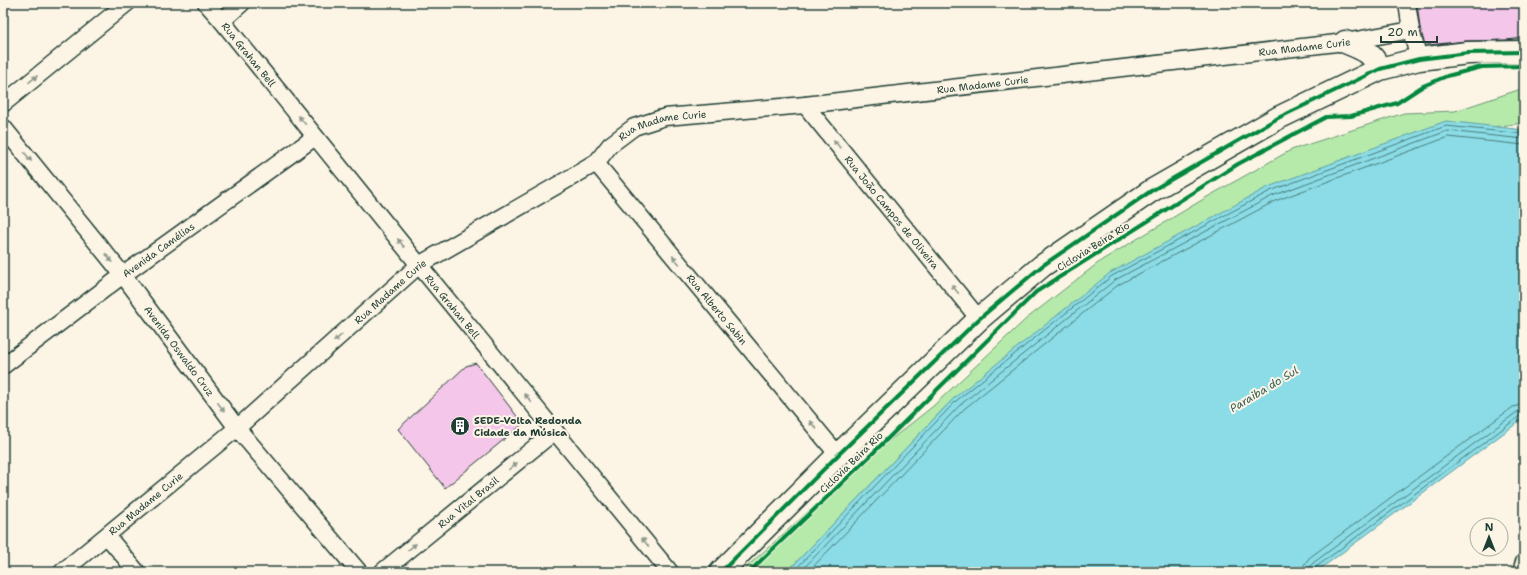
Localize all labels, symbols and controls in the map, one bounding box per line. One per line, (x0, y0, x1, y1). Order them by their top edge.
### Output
scale bar (1381, 18, 1437, 44)
street label: Rua Grahan Bell (219, 20, 279, 90)
text: 20 m (1387, 24, 1418, 40)
street label: Rua Madame Curie (1258, 35, 1352, 59)
street label: Rua Madame Curie (936, 73, 1030, 97)
one-way arrow (28, 75, 39, 84)
street label: Rua Madame Curie (616, 107, 707, 144)
one-way arrow (297, 114, 306, 125)
one-way arrow (833, 139, 842, 150)
one-way arrow (23, 152, 32, 163)
street label: Rua João Campos de Oliveira (842, 153, 942, 272)
street label: Ciclovia Beira Rio (1055, 219, 1132, 274)
street label: Avenida Camélias (120, 220, 197, 280)
one-way arrow (396, 237, 405, 248)
one-way arrow (105, 253, 114, 264)
one-way arrow (672, 255, 681, 265)
street label: Rua Madame Curie (352, 256, 429, 327)
street label: Rua Grahan Bell (422, 272, 482, 341)
street label: Rua Alberto Sabin (684, 272, 750, 348)
one-way arrow (950, 284, 959, 294)
street label: Avenida Oswaldo Cruz (141, 303, 217, 399)
one-way arrow (333, 333, 342, 342)
water label: Paraiba do Sul (1227, 363, 1302, 416)
one-way arrow (523, 392, 532, 403)
one-way arrow (217, 402, 225, 412)
place label: SEDE-Volta Redonda Cidade da Música (474, 414, 582, 439)
building icon: SEDE-Volta Redonda Cidade da Música (449, 415, 471, 437)
one-way arrow (808, 419, 817, 430)
street label: Ciclovia Beira Rio (817, 429, 886, 496)
one-way arrow (508, 461, 518, 470)
street label: Rua Madame Curie (106, 469, 186, 538)
street label: Rua Vital Brasil (435, 474, 502, 531)
north arrow (1469, 517, 1509, 557)
text: N (1485, 520, 1494, 535)
one-way arrow (641, 536, 649, 547)
one-way arrow (407, 543, 417, 552)

